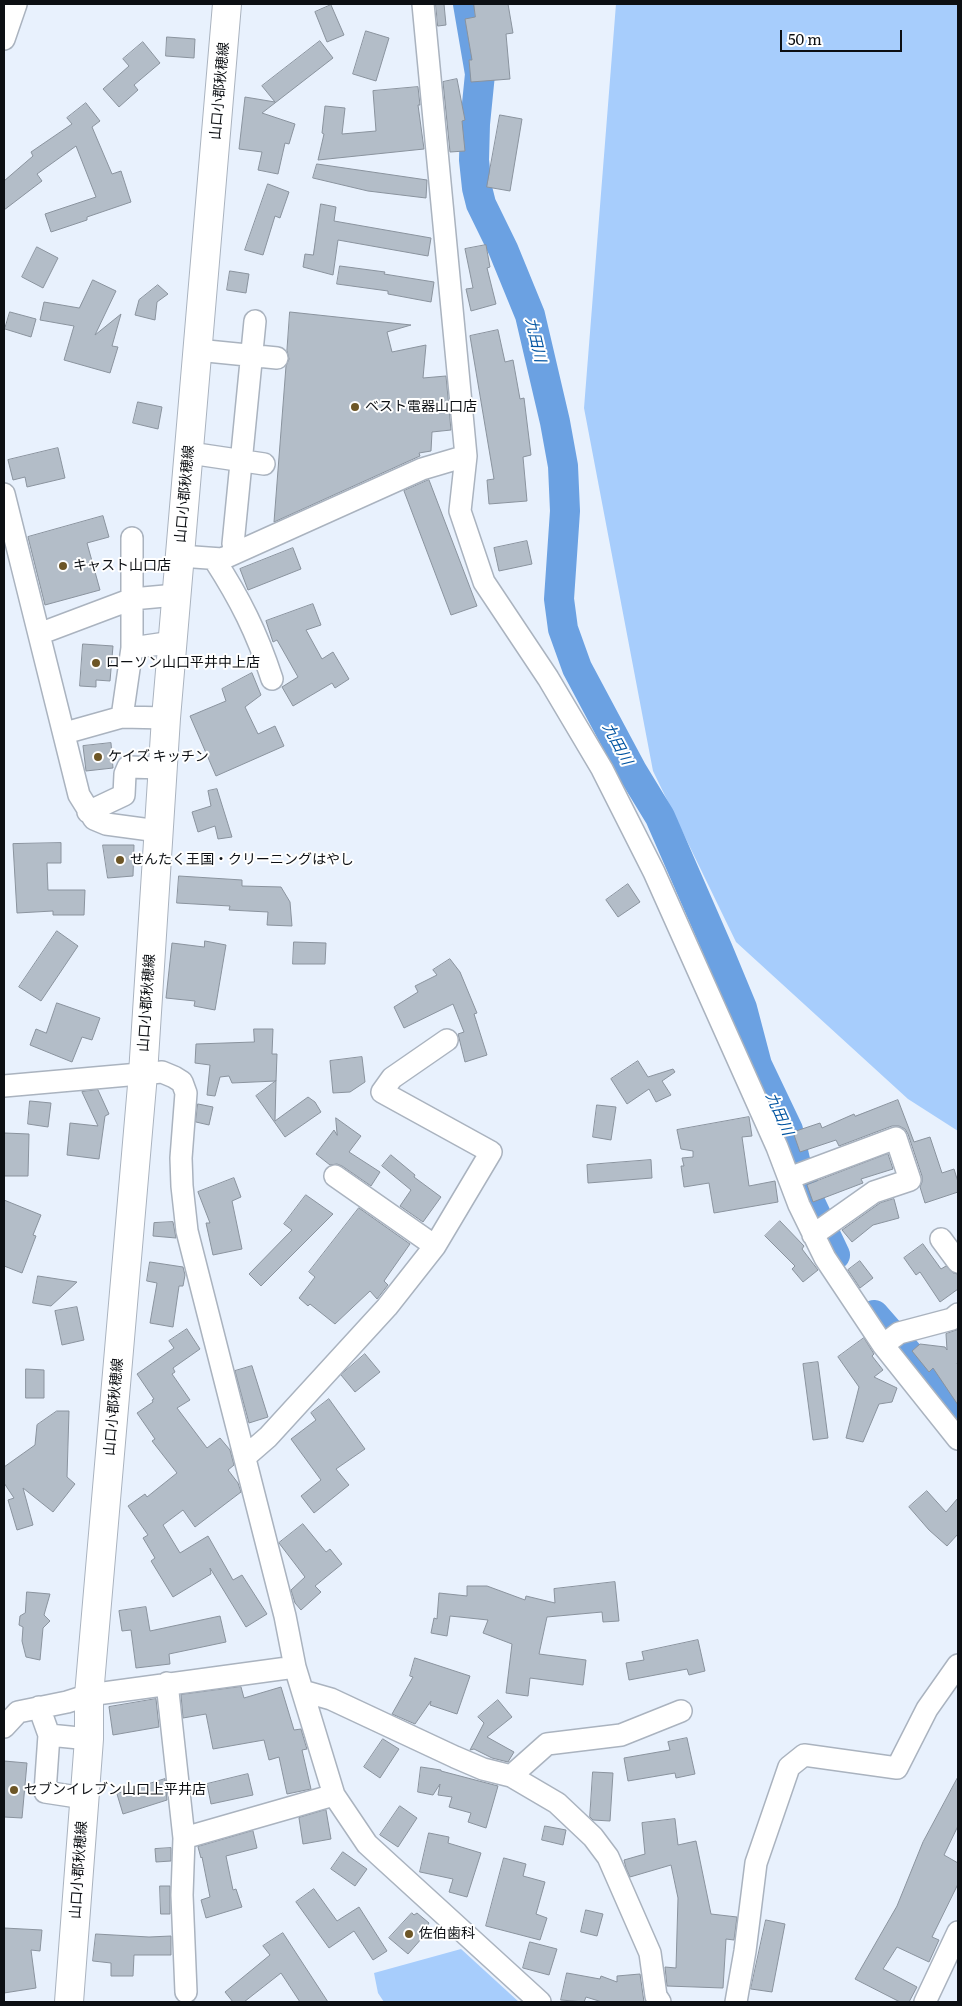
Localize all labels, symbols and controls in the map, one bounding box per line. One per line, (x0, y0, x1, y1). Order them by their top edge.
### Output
scale bar (782, 20, 904, 52)
text: 50 m (788, 27, 822, 50)
street label: 山口小郡秋穂線 (207, 41, 233, 141)
water label: 九田川 (521, 316, 549, 364)
place label: ベスト電器山口店 (365, 399, 477, 415)
marker: ベスト電器山口店 (349, 401, 361, 413)
street label: 山口小郡秋穂線 (172, 444, 198, 544)
place label: キャスト山口店 (73, 558, 171, 574)
marker: キャスト山口店 (57, 560, 69, 572)
place label: ローソン山口平井中上店 (106, 655, 260, 671)
marker: ローソン山口平井中上店 (90, 657, 102, 669)
water label: 九田川 (598, 720, 636, 768)
place label: ケイズ キッチン (108, 749, 209, 765)
marker: ケイズ キッチン (92, 751, 104, 763)
place label: せんたく王国・クリーニングはやし (130, 852, 354, 868)
marker: せんたく王国・クリーニングはやし (114, 854, 126, 866)
street label: 山口小郡秋穂線 (135, 954, 159, 1052)
water label: 九田川 (762, 1090, 796, 1138)
street label: 山口小郡秋穂線 (101, 1357, 127, 1457)
place label: セブンイレブン山口上平井店 (24, 1782, 206, 1798)
marker: セブンイレブン山口上平井店 (8, 1784, 20, 1796)
street label: 山口小郡秋穂線 (67, 1821, 91, 1919)
place label: 佐伯歯科 (419, 1926, 475, 1942)
marker: 佐伯歯科 (403, 1928, 415, 1940)

